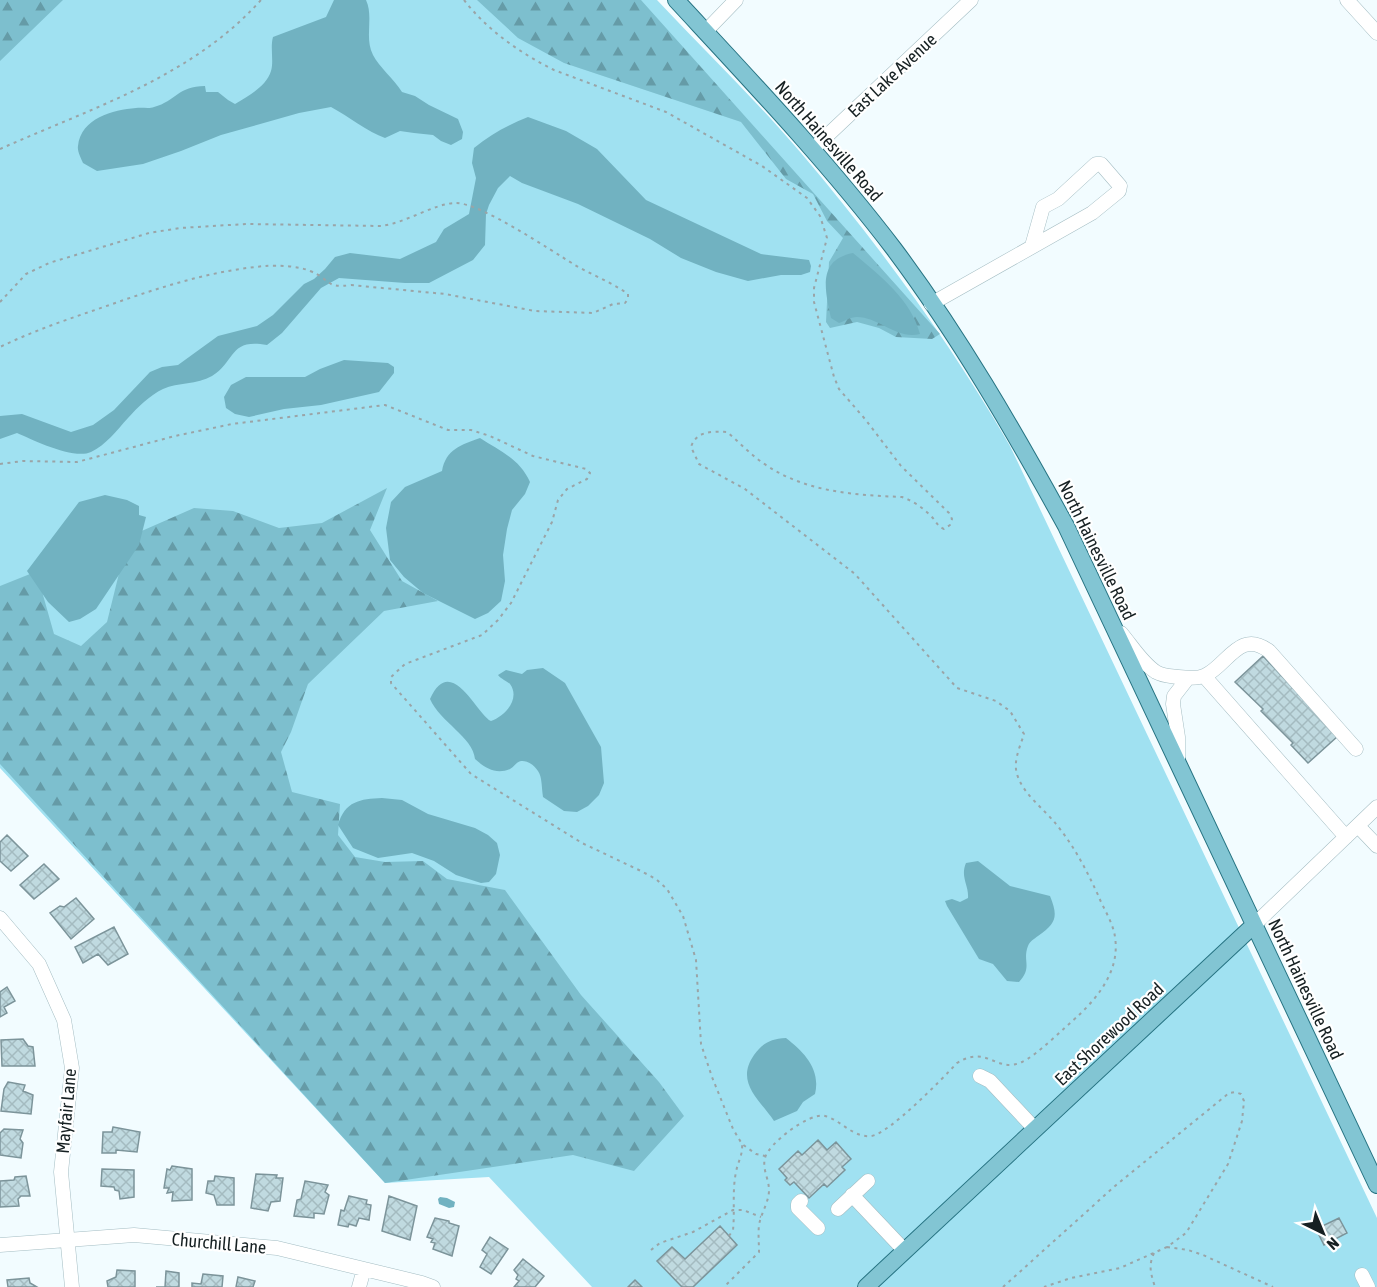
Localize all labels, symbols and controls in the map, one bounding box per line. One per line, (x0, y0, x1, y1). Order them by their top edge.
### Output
street label: East Lake Avenue (843, 29, 941, 121)
street label: North Hainesville Road (771, 76, 887, 206)
street label: North Hainesville Road (1054, 477, 1140, 623)
street label: North Hainesville Road (1264, 915, 1348, 1063)
street label: East Shorewood Road (1050, 978, 1168, 1090)
street label: Mayfair Lane (52, 1068, 80, 1154)
north arrow (1293, 1203, 1353, 1263)
street label: Churchill Lane (171, 1228, 267, 1258)
text: N (1324, 1234, 1343, 1254)

